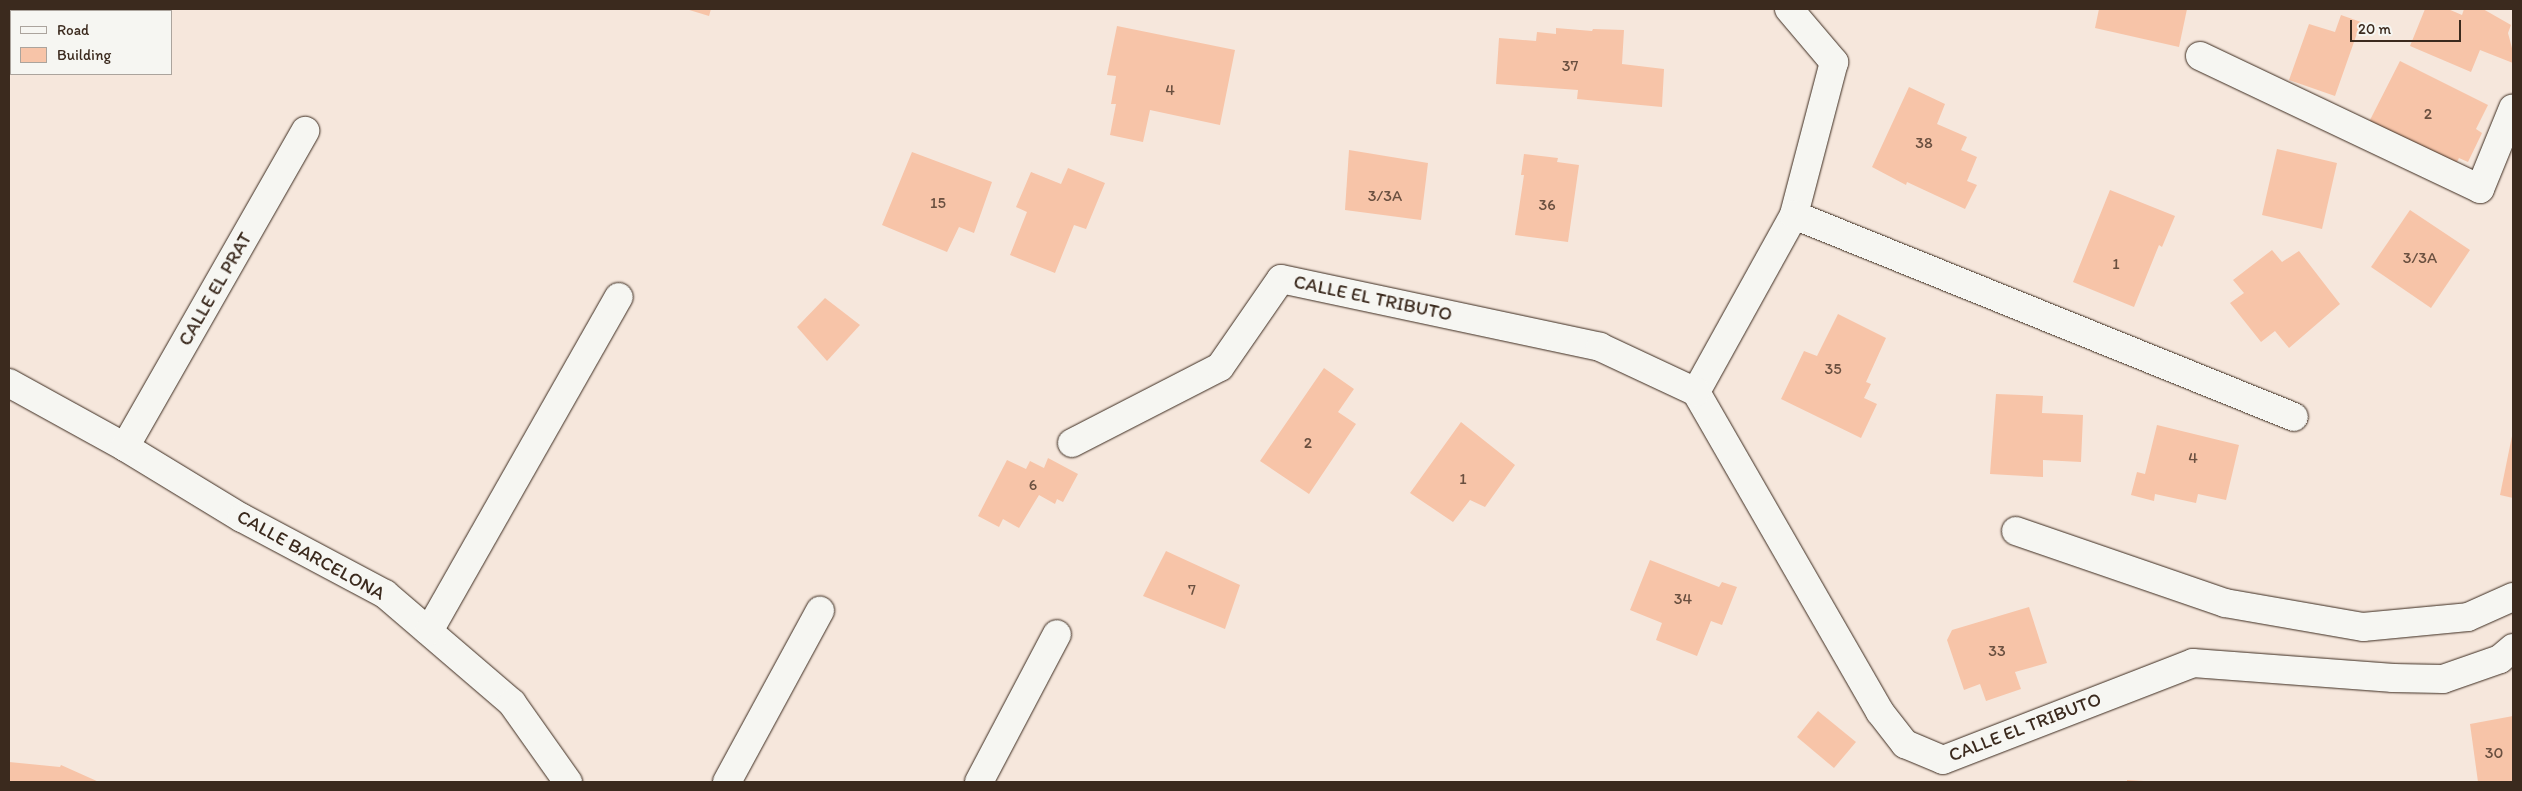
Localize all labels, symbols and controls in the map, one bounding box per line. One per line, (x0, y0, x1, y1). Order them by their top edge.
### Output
legend (10, 10, 172, 75)
scale bar (2352, 10, 2463, 42)
text: 20 m (2358, 20, 2391, 38)
text: Road (57, 21, 89, 39)
text: Building (57, 46, 111, 64)
house number: 37 (1562, 56, 1578, 76)
house number: 4 (1165, 80, 1175, 100)
house number: 2 (2424, 104, 2432, 124)
house number: 38 (1915, 133, 1933, 153)
house number: 3/3A (1368, 186, 1402, 206)
house number: 15 (930, 193, 946, 213)
house number: 36 (1538, 195, 1556, 215)
street label: CALLE EL PRAT (173, 228, 257, 350)
house number: 3/3A (2403, 248, 2437, 268)
house number: 1 (2112, 254, 2120, 274)
street label: CALLE EL TRIBUTO (1292, 270, 1454, 326)
house number: 35 (1824, 359, 1842, 379)
house number: 2 (1304, 433, 1312, 453)
house number: 4 (2188, 448, 2198, 468)
house number: 1 (1459, 469, 1467, 489)
house number: 6 (1029, 475, 1037, 495)
street label: CALLE BARCELONA (233, 505, 389, 605)
house number: 7 (1188, 580, 1196, 600)
house number: 34 (1674, 589, 1692, 609)
house number: 33 (1988, 641, 2006, 661)
street label: CALLE EL TRIBUTO (1945, 687, 2105, 767)
house number: 30 (2485, 743, 2503, 763)

